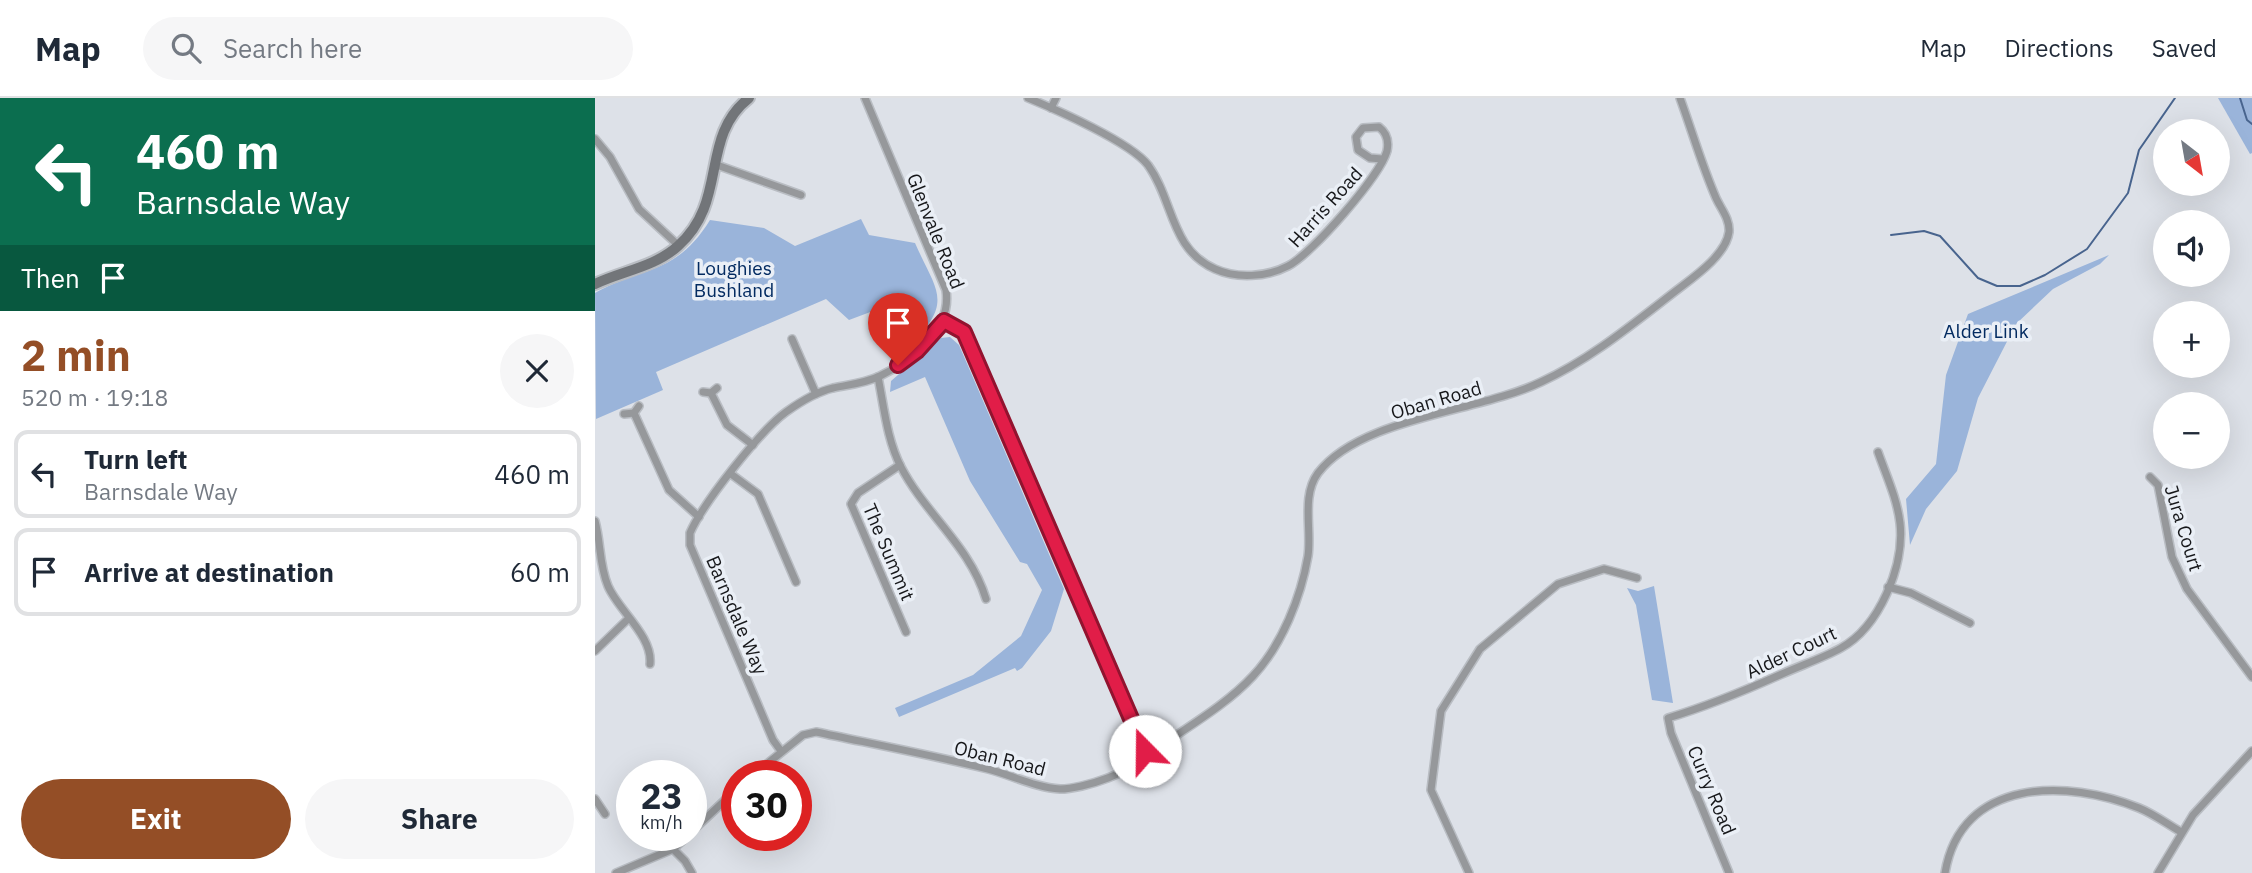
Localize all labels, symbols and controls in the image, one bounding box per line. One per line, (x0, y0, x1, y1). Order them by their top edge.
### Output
search box (143, 17, 633, 80)
text: Map (35, 27, 101, 70)
icon: search (167, 29, 205, 67)
text: Search here (223, 31, 362, 65)
text: Map (1920, 32, 1966, 64)
text: Directions (2004, 32, 2114, 64)
text: Saved (2152, 32, 2217, 64)
text: 460 m (136, 119, 280, 182)
north arrow (2153, 119, 2229, 196)
map controls (2153, 119, 2230, 469)
icon: left (21, 126, 112, 217)
street label: Harris Road (1283, 162, 1367, 252)
street label: Glenvale Road (902, 170, 970, 292)
text: Barnsdale Way (136, 181, 350, 223)
button: sound (2153, 210, 2230, 287)
park label: Loughies Bushland (694, 256, 774, 302)
icon: arrive (94, 259, 132, 297)
text: Then (21, 261, 80, 295)
pin (868, 293, 928, 365)
button: + (2153, 301, 2230, 378)
icon: arrive (879, 304, 917, 342)
park label: Alder Link (1943, 319, 2029, 343)
text: 2 min (21, 328, 131, 383)
button: close (500, 334, 574, 408)
street label: Oban Road (1388, 376, 1484, 424)
text: 520 m · 19:18 (21, 382, 168, 412)
button: − (2153, 392, 2230, 469)
text: Turn left (84, 442, 187, 476)
icon: left (25, 455, 63, 493)
text: 460 m (494, 457, 570, 491)
text: Barnsdale Way (84, 476, 238, 506)
street label: Jura Court (2160, 482, 2208, 574)
street label: The Summit (858, 500, 920, 604)
street label: Barnsdale Way (701, 552, 773, 679)
icon: arrive (25, 553, 63, 591)
text: Arrive at destination (84, 555, 334, 589)
text: 60 m (510, 555, 570, 589)
street label: Alder Court (1742, 621, 1840, 683)
position arrow (1108, 714, 1182, 788)
street label: Oban Road (952, 735, 1048, 781)
street label: Curry Road (1683, 742, 1741, 838)
speed limit sign: 30 (721, 760, 812, 851)
text: 23 (640, 773, 683, 819)
button: Exit (21, 779, 291, 859)
button: Share (305, 779, 574, 859)
text: km/h (640, 811, 683, 834)

